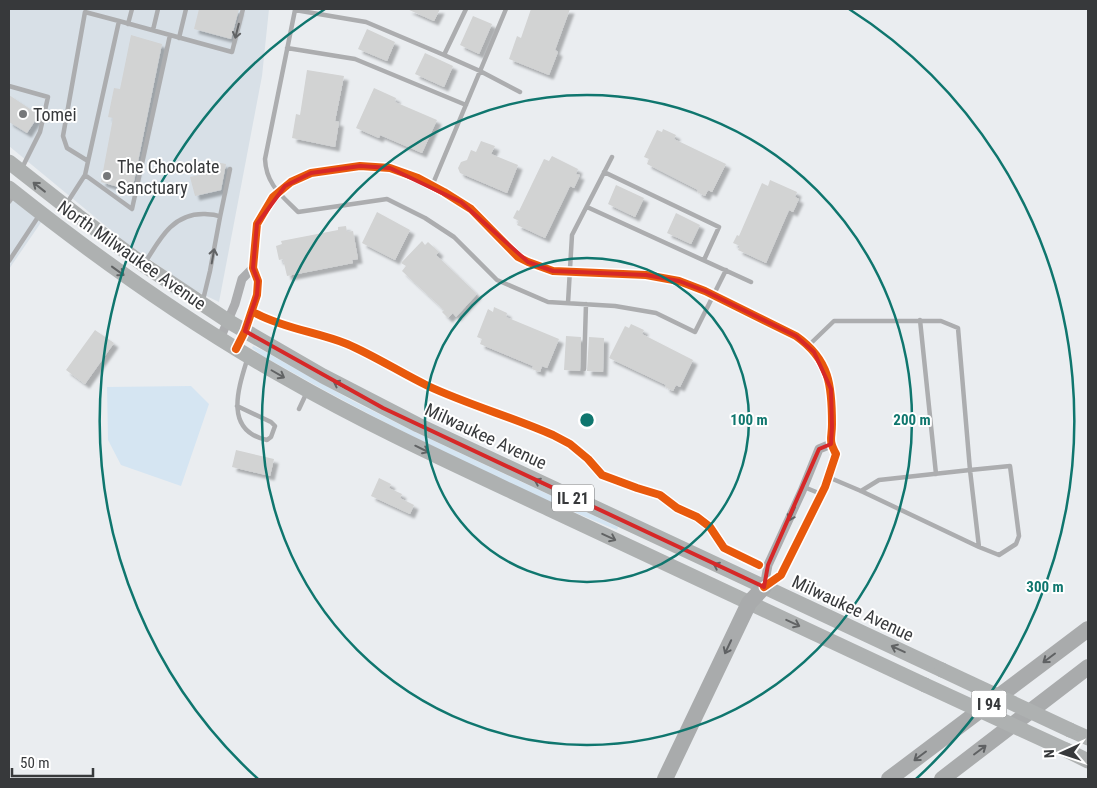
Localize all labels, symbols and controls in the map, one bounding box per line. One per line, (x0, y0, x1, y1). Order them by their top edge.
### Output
one-way arrow (232, 22, 242, 38)
place label: Tomei (33, 104, 77, 125)
marker: Tomei (17, 108, 29, 120)
place label: The Chocolate Sanctuary (117, 156, 219, 198)
marker: The Chocolate Sanctuary (101, 170, 113, 182)
one-way arrow (33, 181, 46, 192)
street label: North Milwaukee Avenue (54, 196, 210, 314)
one-way arrow (209, 248, 219, 264)
one-way arrow (111, 266, 125, 276)
one-way arrow (270, 369, 284, 379)
one-way arrow (332, 380, 347, 390)
street label: Milwaukee Avenue (422, 399, 550, 473)
centre of rings (578, 411, 596, 429)
text: 100 m (730, 411, 768, 429)
text: 200 m (893, 411, 931, 429)
one-way arrow (414, 445, 429, 455)
one-way arrow (534, 478, 549, 487)
road number: IL 21 (552, 484, 594, 512)
one-way arrow (786, 506, 796, 521)
one-way arrow (601, 533, 616, 543)
one-way arrow (713, 561, 728, 571)
street label: Milwaukee Avenue (789, 571, 917, 645)
text: 300 m (1026, 578, 1064, 596)
one-way arrow (785, 619, 800, 628)
one-way arrow (723, 639, 732, 654)
one-way arrow (891, 644, 906, 654)
one-way arrow (1043, 653, 1056, 664)
road number: I 94 (972, 691, 1006, 718)
north arrow (1037, 728, 1087, 778)
one-way arrow (973, 744, 986, 755)
scale bar (12, 746, 94, 778)
text: N (1041, 749, 1057, 758)
one-way arrow (913, 751, 927, 761)
text: 50 m (20, 754, 50, 772)

